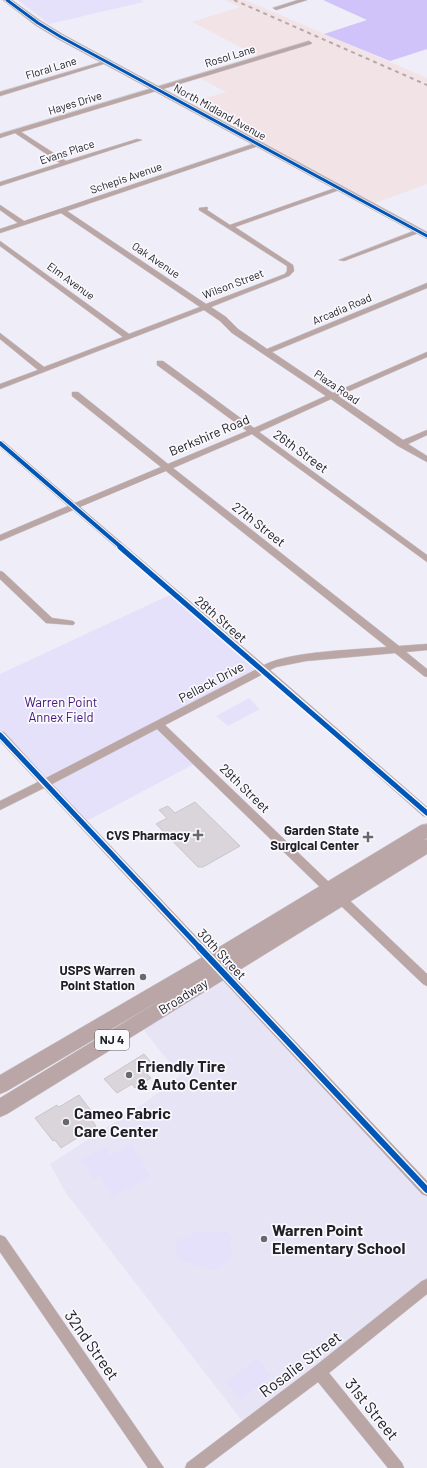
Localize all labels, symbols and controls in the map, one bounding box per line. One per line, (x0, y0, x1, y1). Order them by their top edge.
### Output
street label: Rosol Lane (203, 42, 257, 69)
street label: Floral Lane (24, 54, 78, 81)
street label: North Midland Avenue (172, 81, 269, 142)
street label: Hayes Drive (46, 88, 103, 117)
street label: Evans Place (38, 136, 96, 167)
street label: Schepis Avenue (88, 159, 164, 196)
street label: Oak Avenue (130, 239, 183, 280)
street label: Elm Avenue (45, 259, 98, 302)
street label: Wilson Street (200, 266, 265, 301)
street label: Arcadia Road (310, 290, 373, 327)
street label: Plaza Road (312, 367, 362, 406)
street label: Berkshire Road (166, 411, 252, 459)
street label: 26th Street (271, 426, 331, 476)
street label: 27th Street (229, 498, 289, 550)
street label: 28th Street (192, 592, 250, 646)
street label: Pellack Drive (176, 658, 247, 706)
park label: Warren Point Annex Field (25, 694, 97, 725)
street label: 29th Street (217, 760, 273, 816)
place label: Garden State Surgical Center (270, 822, 359, 853)
place label: CVS Pharmacy (106, 827, 190, 843)
marker: CVS Pharmacy (193, 830, 203, 840)
marker: Garden State Surgical Center (362, 831, 374, 843)
street label: 30th Street (194, 925, 250, 983)
place label: USPS Warren Point Station (60, 962, 135, 993)
marker: USPS Warren Point Station (138, 972, 148, 982)
street label: Broadway (155, 975, 211, 1017)
road number: NJ 4 (95, 1030, 129, 1050)
place label: Friendly Tire & Auto Center (137, 1056, 237, 1093)
marker: Friendly Tire & Auto Center (124, 1070, 134, 1080)
place label: Cameo Fabric Care Center (74, 1103, 171, 1140)
marker: Cameo Fabric Care Center (61, 1117, 71, 1127)
place label: Warren Point Elementary School (272, 1220, 406, 1257)
marker: Warren Point Elementary School (259, 1234, 269, 1244)
street label: 32nd Street (61, 1306, 123, 1383)
street label: Rosalie Street (255, 1327, 344, 1401)
street label: 31st Street (342, 1374, 403, 1443)

